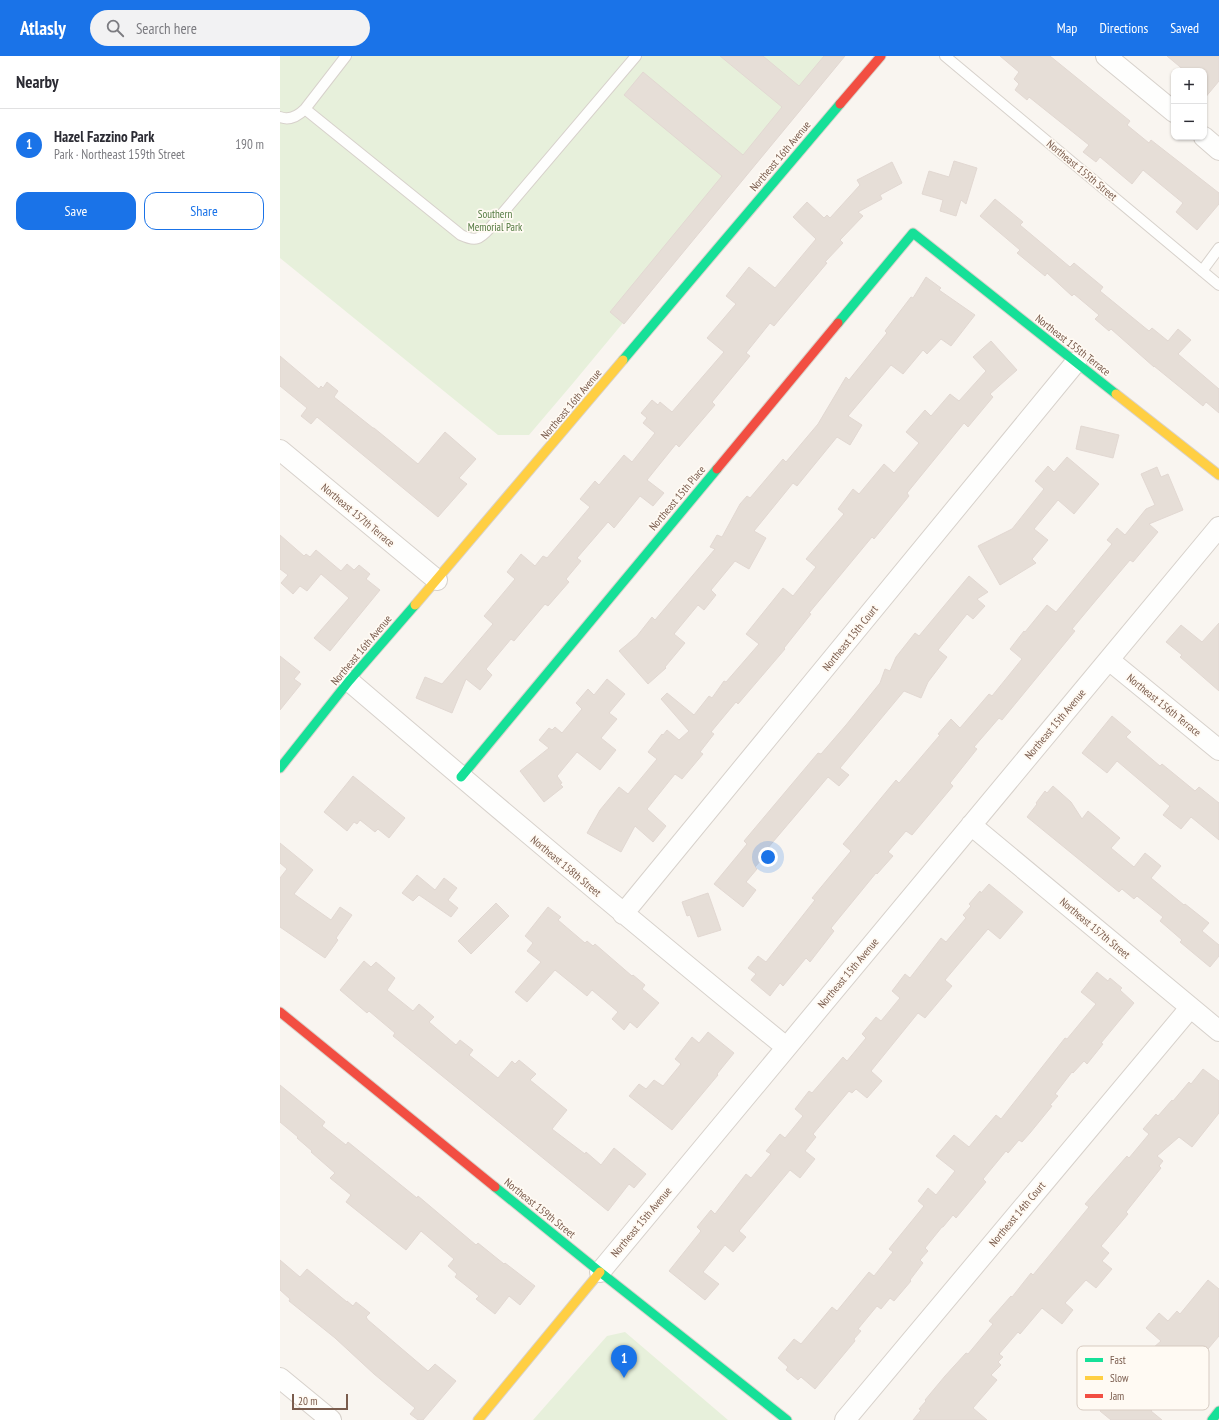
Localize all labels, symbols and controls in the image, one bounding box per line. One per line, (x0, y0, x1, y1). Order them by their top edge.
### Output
search box (90, 10, 370, 46)
text: Atlasly (20, 16, 66, 40)
icon: search (104, 17, 126, 39)
text: Search here (136, 19, 197, 38)
text: Map (1057, 19, 1077, 37)
text: Directions (1099, 19, 1148, 37)
text: Saved (1170, 19, 1199, 37)
map controls (1171, 68, 1207, 140)
button: + (1171, 68, 1207, 104)
text: Nearby (16, 71, 59, 93)
button: − (1171, 104, 1207, 140)
street label: Northeast 16th Avenue (747, 118, 814, 194)
text: Hazel Fazzino Park (54, 127, 154, 146)
text: 1 (26, 136, 32, 153)
text: 190 m (235, 136, 264, 153)
street label: Northeast 155th Street (1044, 136, 1120, 204)
text: Park · Northeast 159th Street (54, 146, 185, 163)
button: Save (16, 192, 136, 230)
button: Share (144, 192, 264, 230)
park label: Southern Memorial Park (468, 207, 523, 234)
street label: Northeast 155th Terrace (1033, 311, 1114, 379)
street label: Northeast 16th Avenue (538, 366, 605, 442)
street label: Northeast 15th Place (646, 462, 708, 533)
street label: Northeast 157th Terrace (318, 480, 398, 550)
street label: Northeast 15th Court (819, 602, 881, 674)
street label: Northeast 16th Avenue (328, 612, 395, 688)
street label: Northeast 156th Terrace (1124, 671, 1204, 740)
street label: Northeast 15th Avenue (1022, 686, 1089, 762)
street label: Northeast 158th Street (528, 832, 604, 900)
your location (758, 847, 778, 867)
street label: Northeast 157th Street (1057, 894, 1133, 962)
street label: Northeast 15th Avenue (815, 935, 882, 1011)
street label: Northeast 159th Street (502, 1175, 578, 1241)
street label: Northeast 14th Court (986, 1179, 1048, 1249)
street label: Northeast 15th Avenue (608, 1184, 675, 1260)
pin: 1 (611, 1345, 637, 1378)
legend (1077, 1346, 1209, 1410)
text: Fast (1110, 1353, 1126, 1367)
text: Slow (1110, 1371, 1129, 1385)
text: Jam (1109, 1389, 1124, 1403)
scale bar (292, 1392, 348, 1411)
text: 20 m (298, 1394, 317, 1408)

